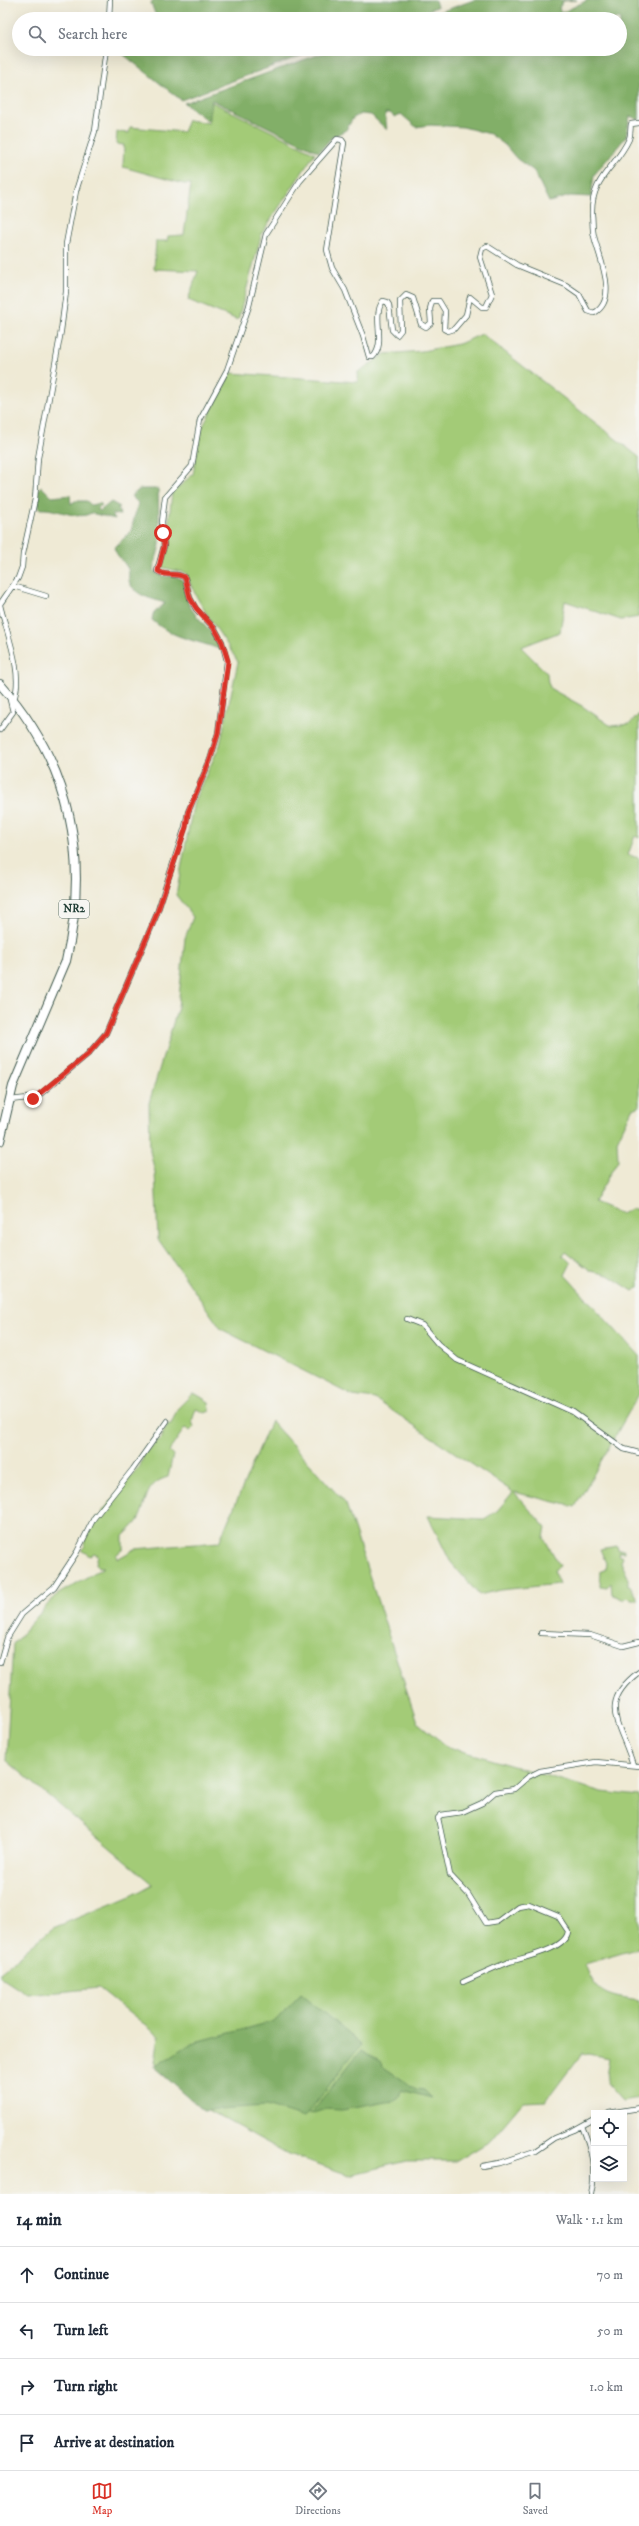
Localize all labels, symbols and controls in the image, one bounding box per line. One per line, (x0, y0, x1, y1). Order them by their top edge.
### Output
search box (12, 12, 627, 56)
icon: search (26, 23, 48, 45)
text: Search here (58, 25, 127, 44)
route start (154, 524, 172, 542)
road number: NR2 (59, 900, 89, 918)
route end (24, 1090, 42, 1108)
map controls (591, 2110, 627, 2182)
button: locate (591, 2110, 627, 2146)
button: layers (591, 2146, 627, 2182)
text: 14 min (16, 2209, 62, 2231)
text: Walk · 1.1 km (556, 2212, 623, 2228)
icon: ahead (16, 2264, 38, 2286)
text: Continue (54, 2265, 109, 2284)
text: 70 m (597, 2267, 623, 2283)
icon: left (16, 2320, 38, 2342)
text: Turn left (54, 2321, 108, 2340)
text: 50 m (597, 2323, 623, 2339)
icon: right (16, 2376, 38, 2398)
text: Turn right (54, 2377, 117, 2396)
text: 1.0 km (589, 2379, 623, 2395)
icon: arrive (16, 2432, 38, 2454)
text: Arrive at destination (54, 2433, 174, 2452)
tab: Map (91, 2480, 113, 2518)
tab: Directions (295, 2480, 341, 2518)
tab: Saved (523, 2480, 548, 2518)

